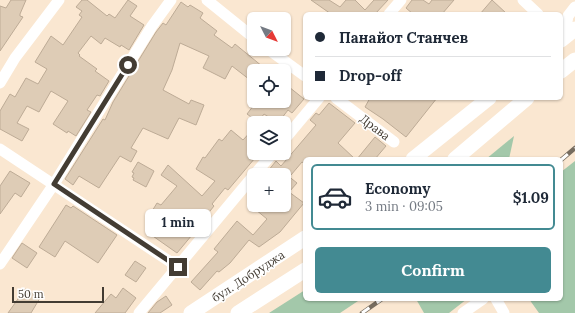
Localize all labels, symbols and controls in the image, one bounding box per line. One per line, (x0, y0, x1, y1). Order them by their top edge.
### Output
north arrow (247, 12, 291, 56)
map controls (247, 12, 291, 212)
text: Панайот Станчев (339, 28, 468, 47)
route start (119, 56, 137, 74)
button: locate (247, 64, 291, 108)
text: Drop-off (339, 66, 401, 85)
street label: Драва (357, 111, 393, 143)
button: layers (247, 116, 291, 160)
button: + (247, 168, 291, 212)
icon: car (317, 179, 353, 215)
text: Economy (365, 179, 430, 198)
text: $1.09 (513, 188, 549, 207)
text: 3 min · 09:05 (365, 198, 443, 215)
callout: 1 min (145, 209, 211, 237)
text: 1 min (161, 214, 195, 231)
street label: бул. Добруджа (209, 247, 287, 305)
button: Confirm (315, 247, 551, 293)
route end (169, 258, 187, 276)
scale bar (12, 285, 104, 304)
text: 50 m (18, 287, 44, 301)

